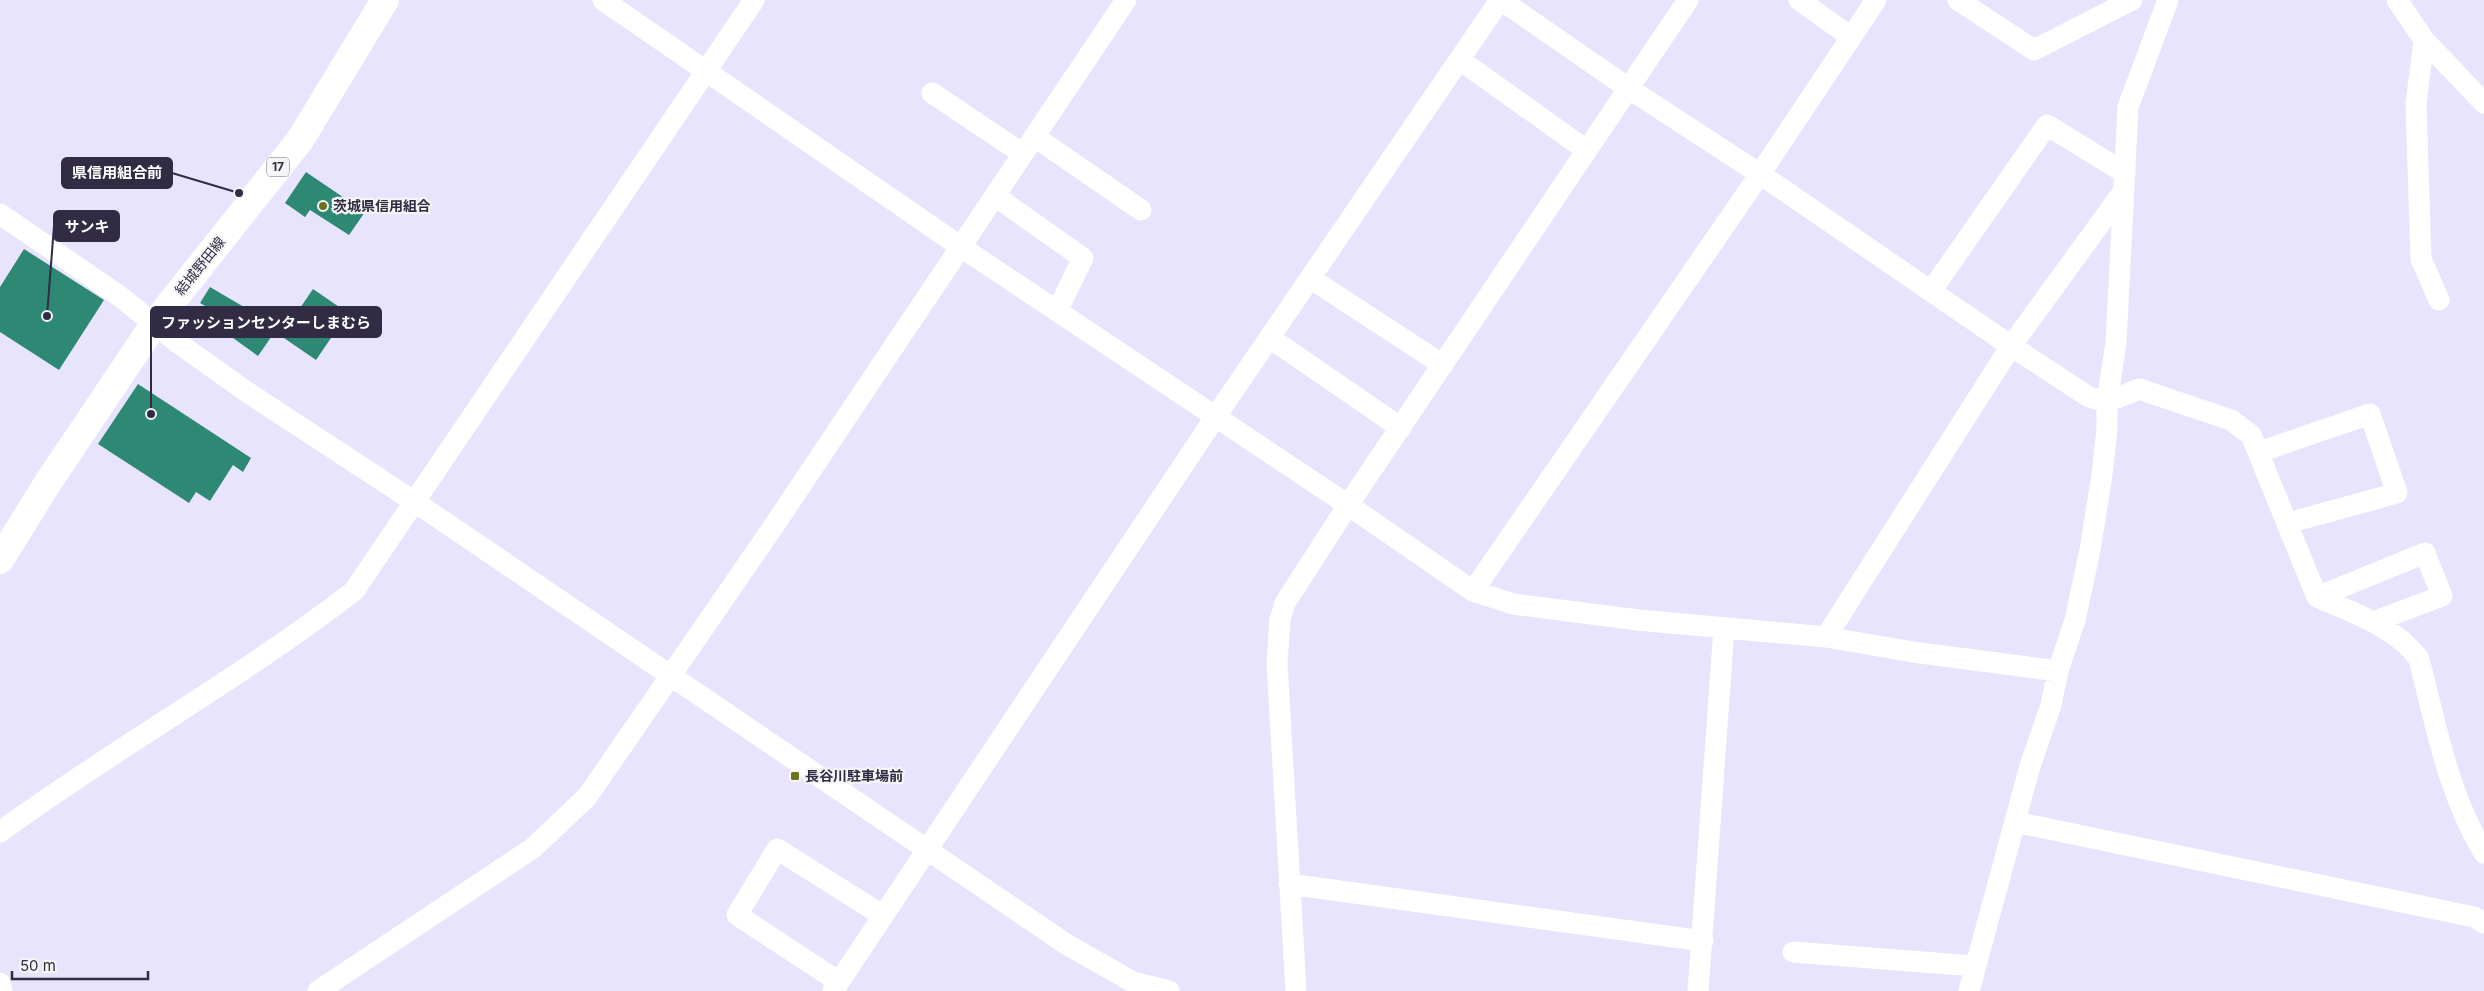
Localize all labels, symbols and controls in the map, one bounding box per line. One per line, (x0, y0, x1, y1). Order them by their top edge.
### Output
callout: 県信用組合前 (62, 158, 172, 188)
road number: 17 (267, 158, 289, 176)
text: 県信用組合前 (72, 163, 162, 182)
place label: 茨城県信用組合 (333, 197, 431, 214)
marker: 茨城県信用組合 (317, 200, 329, 212)
callout: サンキ (54, 211, 119, 241)
text: サンキ (64, 217, 110, 236)
street label: 結城野田線 (171, 233, 228, 298)
callout: ファッションセンターしまむら (151, 307, 381, 337)
text: ファッションセンターしまむら (161, 313, 371, 332)
place label: 長谷川駐車場前 (805, 767, 903, 784)
marker: 長谷川駐車場前 (789, 770, 801, 782)
scale bar (12, 948, 149, 980)
text: 50 m (20, 956, 56, 975)

